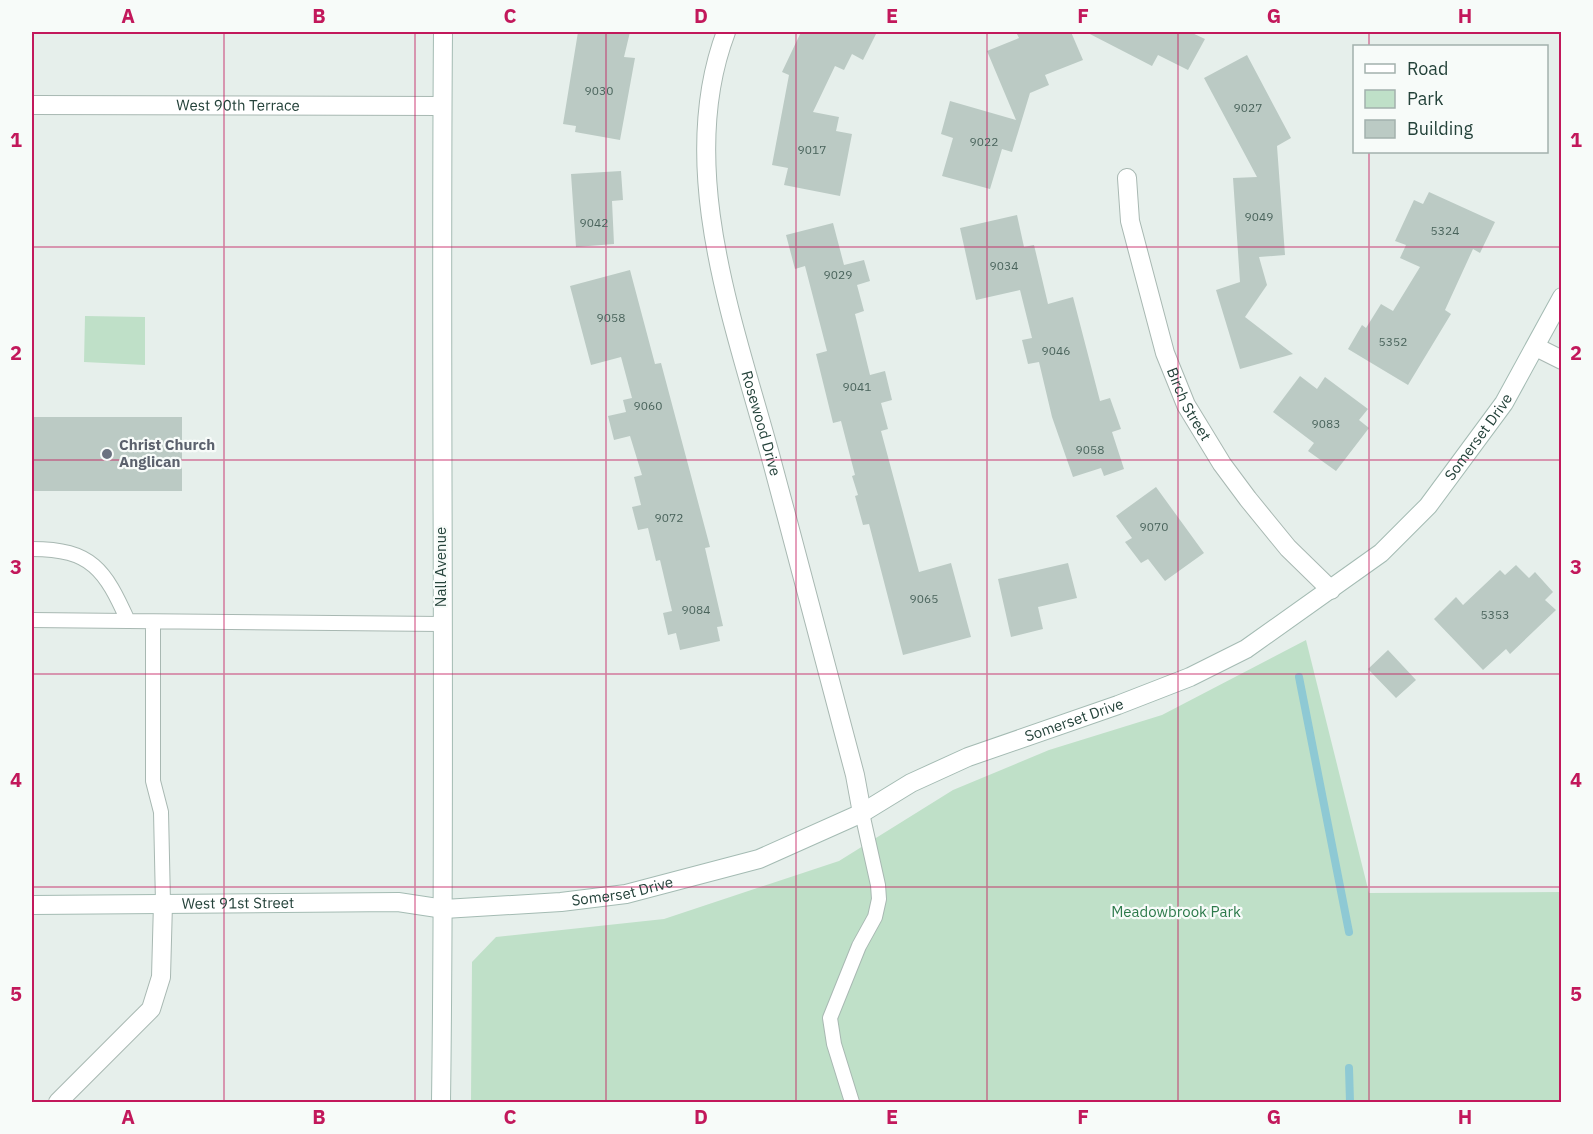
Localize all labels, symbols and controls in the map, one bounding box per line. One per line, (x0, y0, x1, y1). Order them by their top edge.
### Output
text: A (121, 2, 135, 29)
text: B (312, 2, 326, 29)
text: C (503, 2, 517, 29)
text: D (694, 2, 708, 29)
text: E (886, 2, 898, 29)
text: F (1077, 2, 1089, 29)
text: G (1267, 2, 1281, 29)
text: H (1458, 2, 1472, 29)
legend (1353, 45, 1548, 153)
text: Road (1407, 57, 1448, 80)
house number: 9030 (585, 83, 613, 98)
text: Park (1407, 87, 1444, 110)
street label: West 90th Terrace (176, 95, 300, 115)
house number: 9027 (1234, 100, 1262, 115)
text: Building (1407, 117, 1474, 140)
text: 1 (10, 126, 22, 153)
text: 1 (1570, 126, 1582, 153)
house number: 9022 (970, 134, 998, 149)
house number: 9017 (798, 142, 826, 157)
house number: 9049 (1245, 209, 1273, 224)
house number: 9042 (580, 215, 608, 230)
house number: 5324 (1431, 223, 1459, 238)
house number: 9034 (990, 258, 1018, 273)
house number: 9029 (824, 267, 852, 282)
house number: 9058 (597, 310, 625, 325)
house number: 5352 (1379, 334, 1407, 349)
text: 2 (10, 339, 22, 366)
text: 2 (1570, 339, 1582, 366)
house number: 9046 (1042, 343, 1070, 358)
street label: Birch Street (1163, 364, 1215, 444)
street label: Rosewood Drive (738, 368, 785, 478)
house number: 9041 (843, 379, 871, 394)
street label: Somerset Drive (1440, 390, 1516, 484)
house number: 9060 (634, 398, 662, 413)
house number: 9083 (1312, 416, 1340, 431)
place label: Christ Church Anglican (119, 435, 215, 471)
house number: 9058 (1076, 442, 1104, 457)
marker: Christ Church Anglican (100, 447, 114, 461)
house number: 9072 (655, 510, 683, 525)
house number: 9070 (1140, 519, 1168, 534)
street label: Nall Avenue (431, 527, 450, 607)
text: 3 (10, 553, 22, 580)
text: 3 (1570, 553, 1582, 580)
house number: 9065 (910, 591, 938, 606)
house number: 9084 (682, 602, 710, 617)
house number: 5353 (1481, 607, 1509, 622)
street label: Somerset Drive (1022, 694, 1126, 746)
text: 4 (10, 766, 22, 793)
text: 4 (1570, 766, 1582, 793)
street label: Somerset Drive (570, 872, 675, 910)
street label: West 91st Street (182, 893, 294, 913)
park label: Meadowbrook Park (1111, 902, 1241, 921)
text: 5 (10, 980, 22, 1007)
text: 5 (1570, 980, 1582, 1007)
text: A (121, 1103, 135, 1130)
text: B (312, 1103, 326, 1130)
text: C (503, 1103, 517, 1130)
text: D (694, 1103, 708, 1130)
text: E (886, 1103, 898, 1130)
text: F (1077, 1103, 1089, 1130)
text: G (1267, 1103, 1281, 1130)
text: H (1458, 1103, 1472, 1130)

